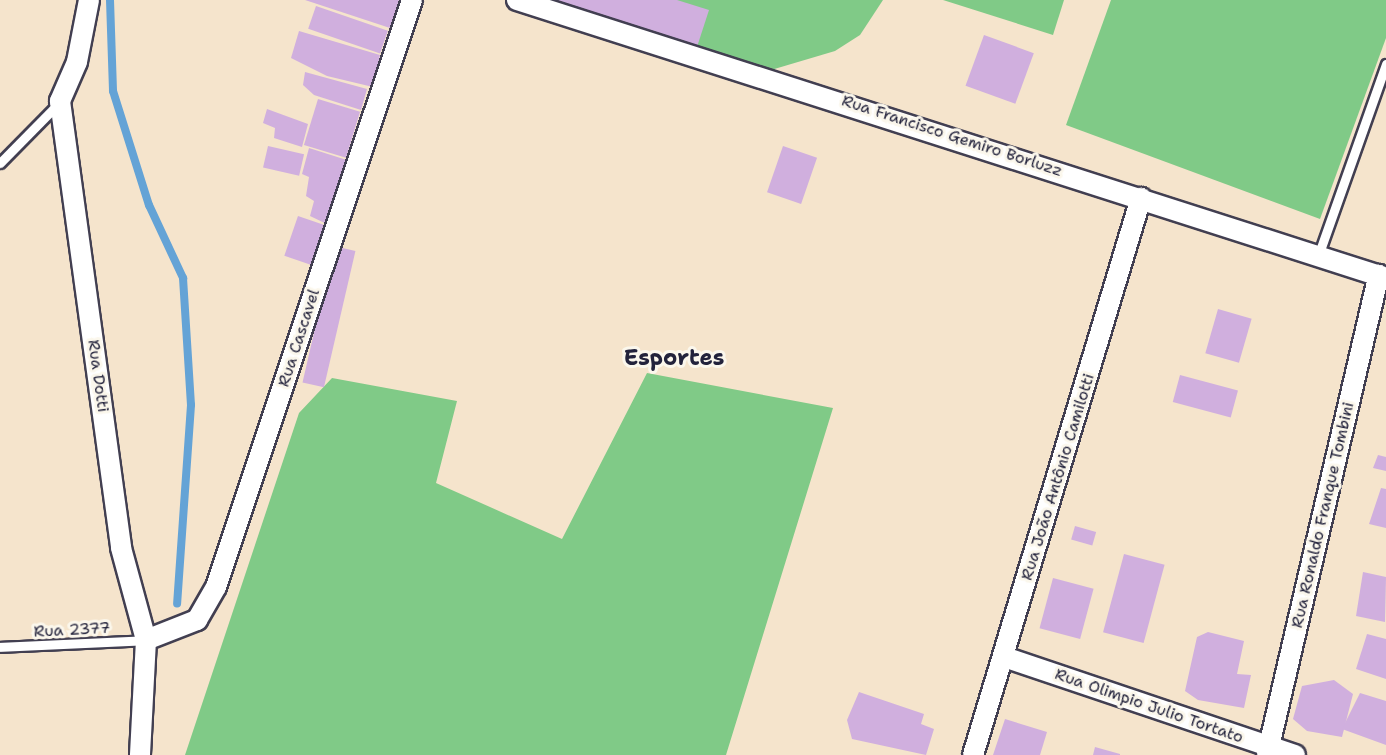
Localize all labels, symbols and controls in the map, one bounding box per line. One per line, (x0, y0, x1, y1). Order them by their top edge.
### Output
street label: Rua Francisco Gemiro Borluzz (839, 91, 1065, 181)
street label: Rua Cascavel (274, 287, 324, 389)
street label: Rua Dotti (83, 339, 113, 413)
district label: Esportes (624, 345, 724, 371)
street label: Rua João Antônio Camilotti (1017, 371, 1099, 583)
street label: Rua Ronaldo Franque Tombini (1288, 400, 1358, 630)
street label: Rua 2377 (33, 618, 111, 642)
street label: Rua Olimpio Julio Tortato (1052, 665, 1246, 747)

